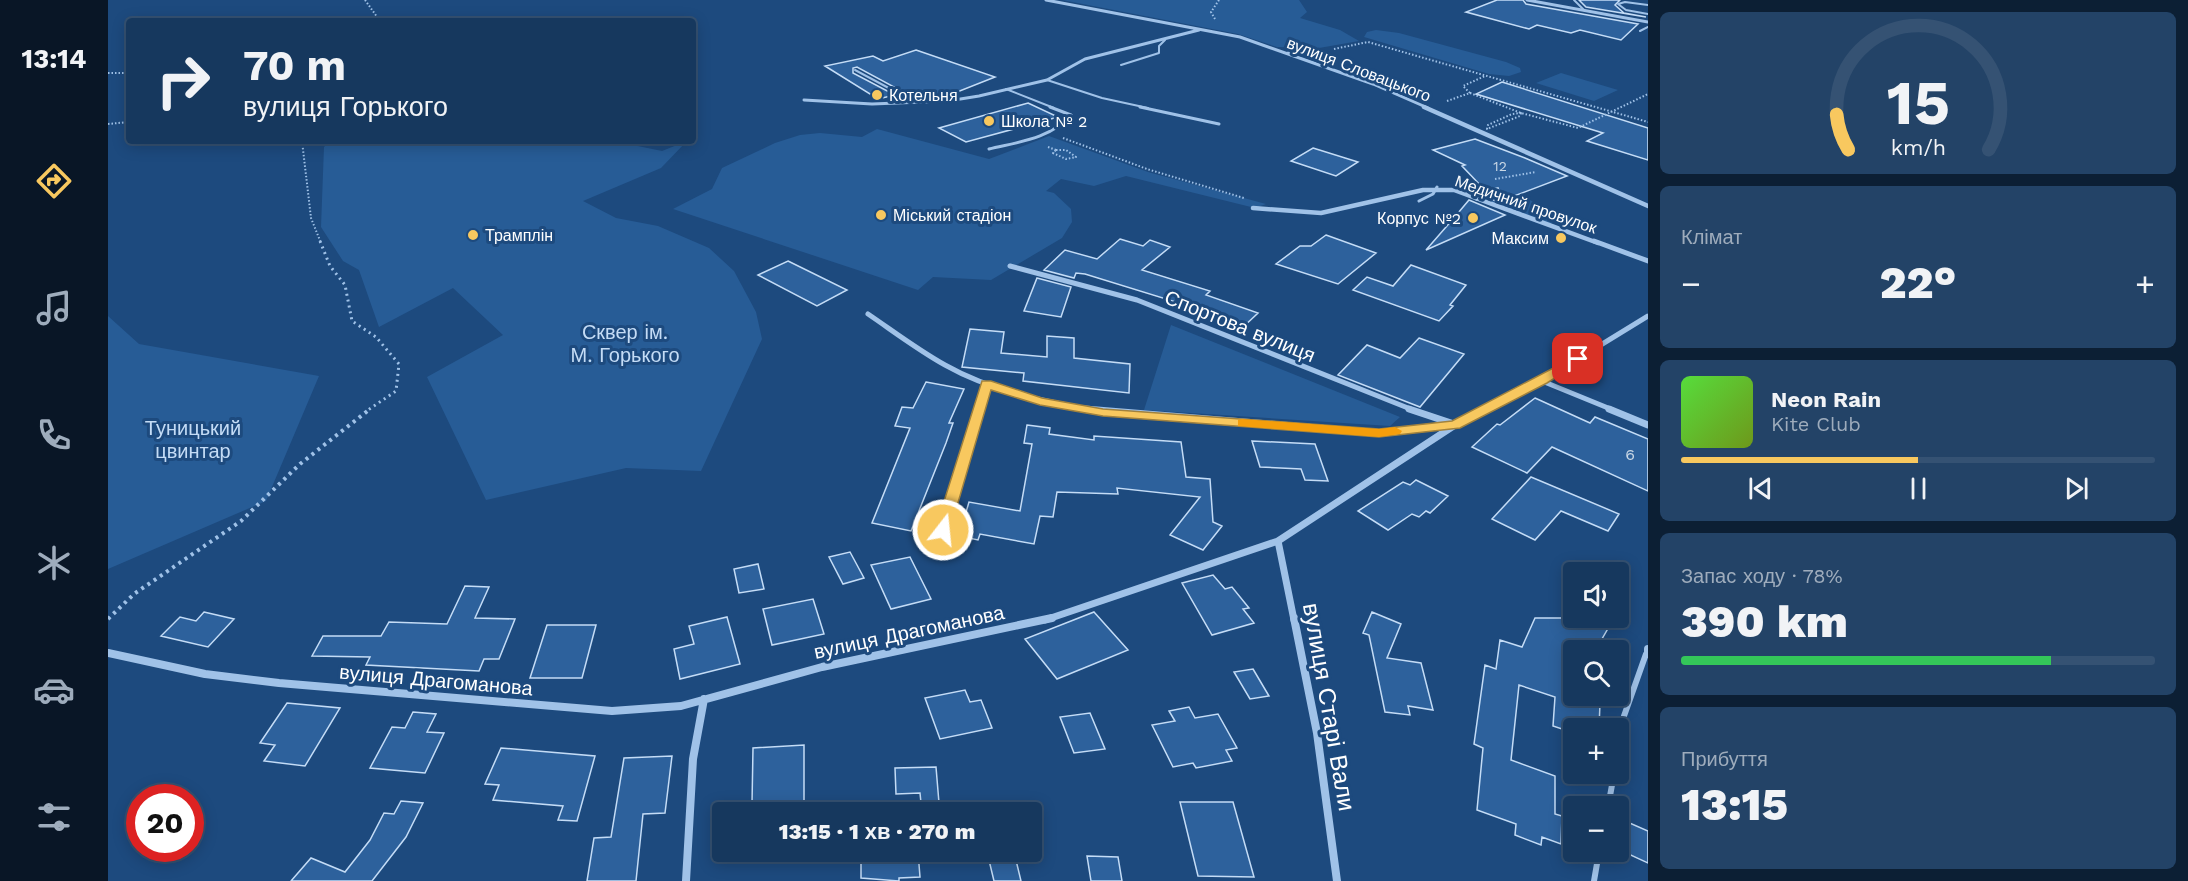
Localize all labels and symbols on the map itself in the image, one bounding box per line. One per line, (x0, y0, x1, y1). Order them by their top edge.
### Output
street label: вулиця Словацького (1284, 33, 1434, 106)
place label: Котельня (889, 86, 958, 105)
marker: Котельня (870, 88, 884, 102)
place label: Школа № 2 (1001, 112, 1087, 131)
marker: Школа № 2 (982, 114, 996, 128)
house number: 12 (1493, 158, 1507, 174)
street label: Медичний провулок (1453, 171, 1600, 238)
place label: Міський стадіон (893, 206, 1011, 225)
marker: Міський стадіон (874, 208, 888, 222)
place label: Корпус №2 (1377, 209, 1461, 228)
marker: Корпус №2 (1466, 211, 1480, 225)
place label: Трамплін (485, 226, 553, 245)
marker: Трамплін (466, 228, 480, 242)
place label: Максим (1491, 229, 1549, 248)
marker: Максим (1554, 231, 1568, 245)
street label: Спортова вулиця (1161, 285, 1319, 367)
park label: Сквер ім. М. Горького (570, 320, 680, 367)
pin (1552, 333, 1603, 384)
park label: Туницький цвинтар (145, 416, 241, 463)
house number: 6 (1625, 445, 1635, 464)
position arrow (911, 498, 975, 562)
street label: вулиця Драгоманова (812, 600, 1007, 664)
street label: вулиця Старі Вали (1297, 601, 1361, 813)
street label: вулиця Драгоманова (338, 660, 535, 700)
speed limit sign: 20 (126, 784, 204, 862)

